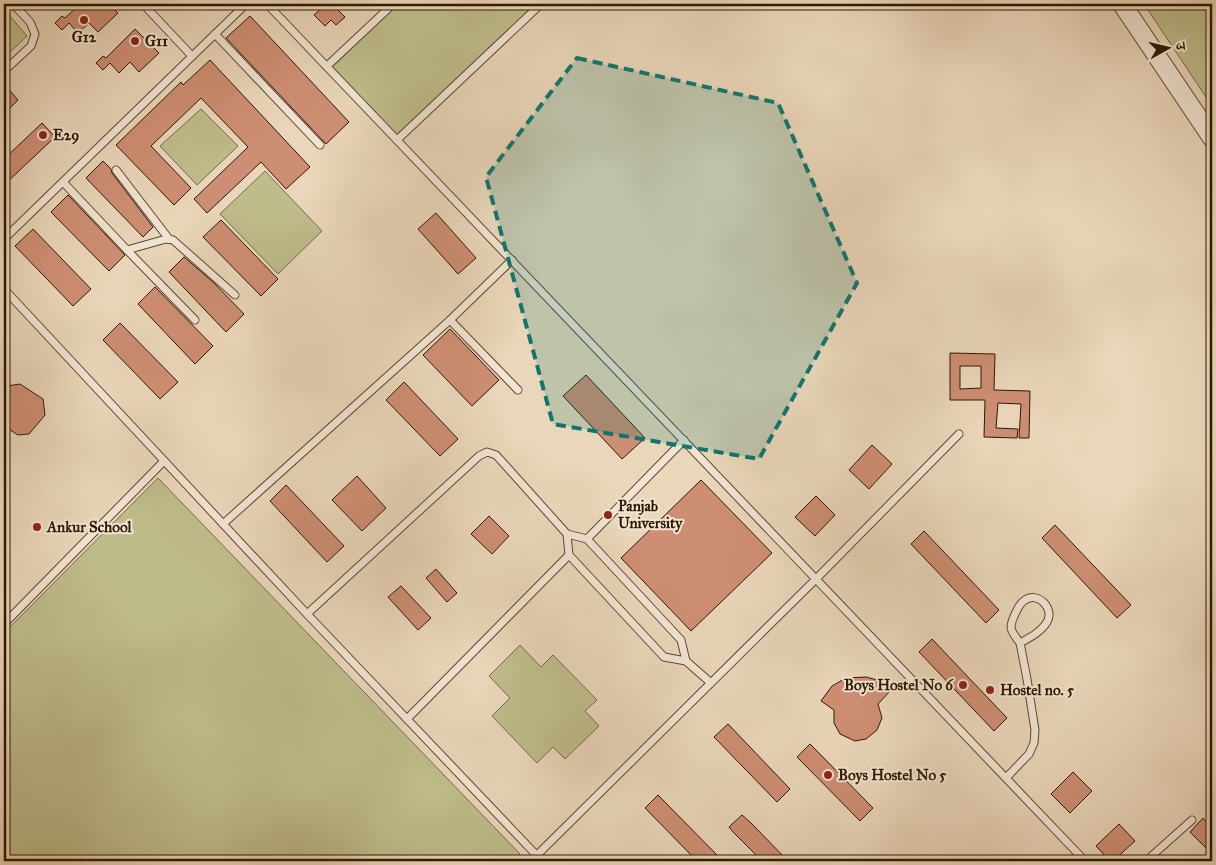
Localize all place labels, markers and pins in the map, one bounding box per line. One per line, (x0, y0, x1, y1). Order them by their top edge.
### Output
marker: G12 (78, 14, 90, 26)
place label: G12 (72, 28, 97, 46)
place label: G11 (145, 32, 168, 50)
marker: G11 (129, 35, 141, 47)
place label: E29 (53, 126, 79, 145)
marker: E29 (37, 129, 49, 141)
place label: Panjab University (618, 497, 683, 533)
marker: Panjab University (602, 509, 614, 521)
place label: Ankur School (46, 518, 133, 536)
marker: Ankur School (31, 521, 43, 533)
place label: Boys Hostel No 6 (844, 676, 954, 695)
marker: Boys Hostel No 6 (957, 679, 969, 691)
place label: Hostel no. 5 (1000, 681, 1074, 699)
marker: Hostel no. 5 (984, 684, 996, 696)
place label: Boys Hostel No 5 (838, 766, 946, 785)
marker: Boys Hostel No 5 (822, 769, 834, 781)

